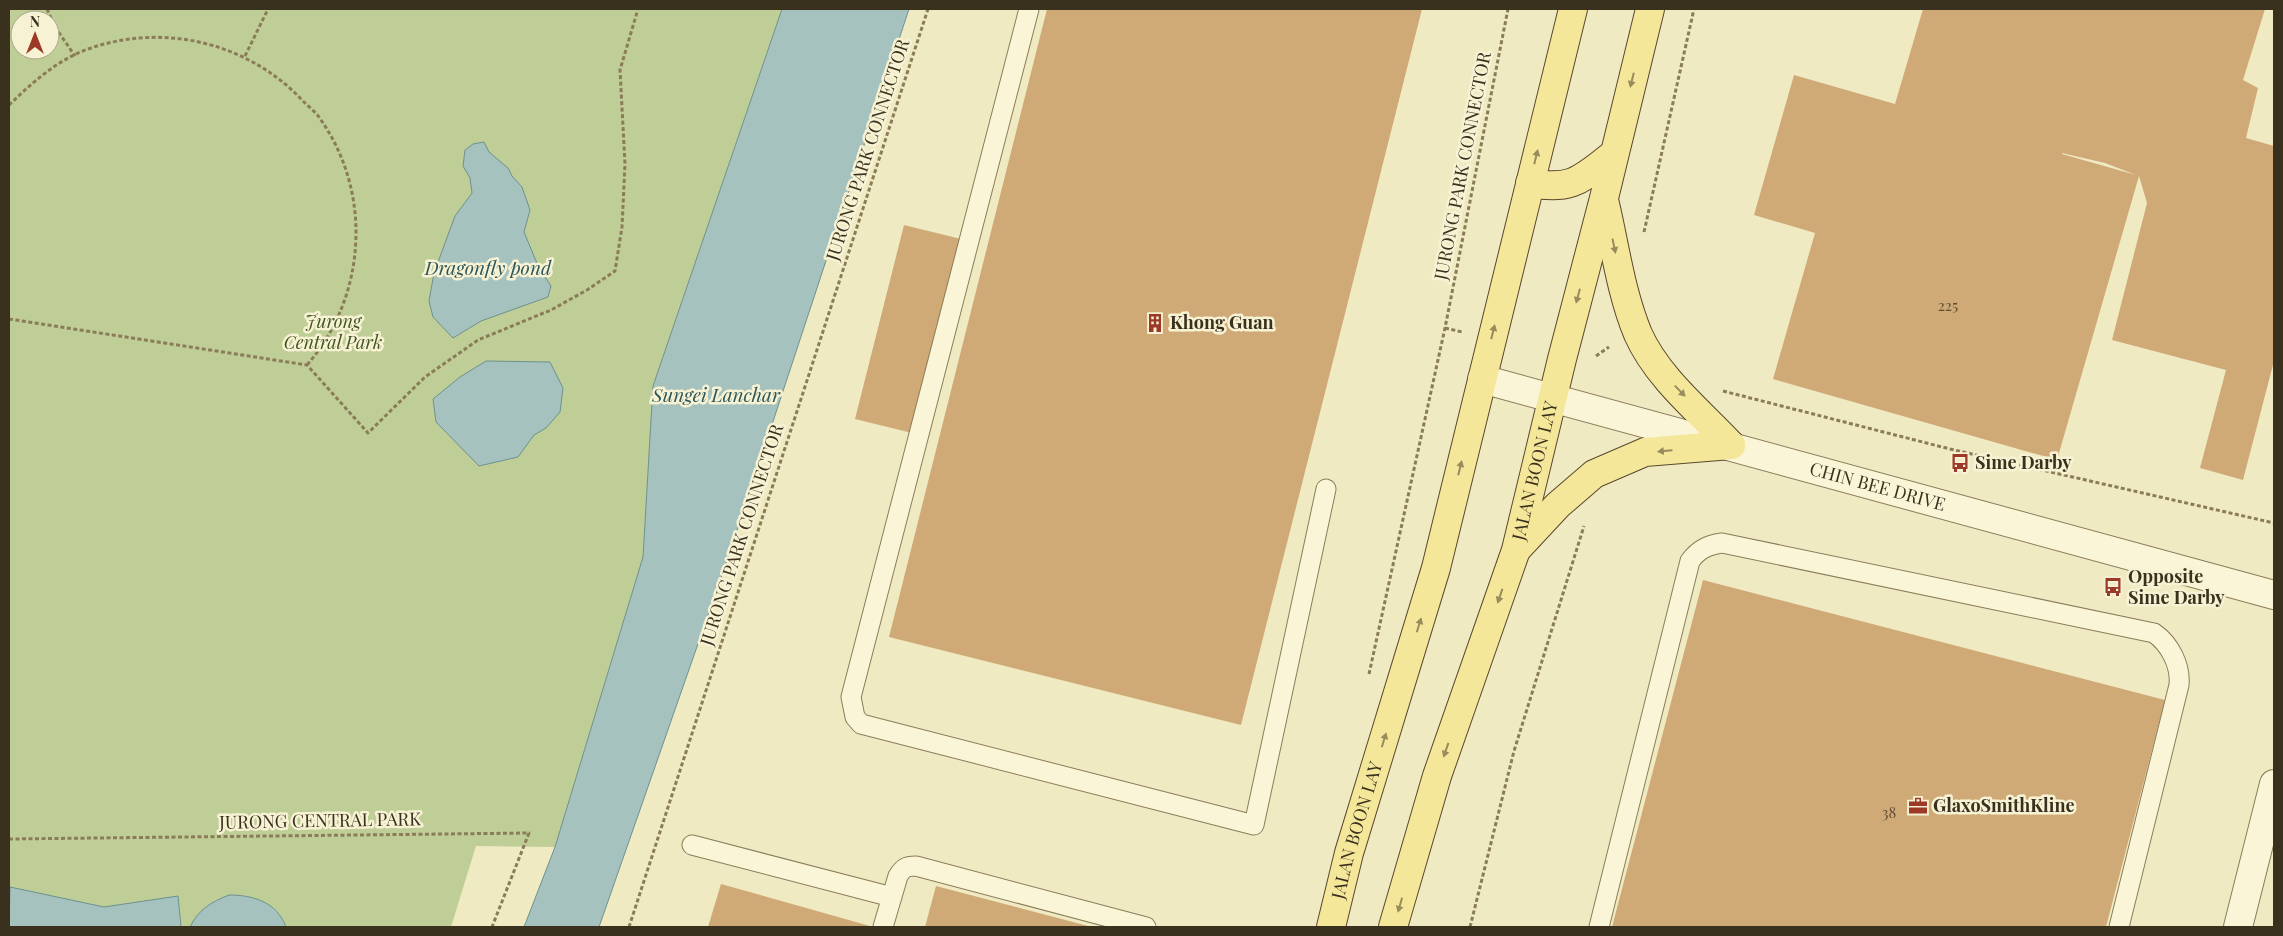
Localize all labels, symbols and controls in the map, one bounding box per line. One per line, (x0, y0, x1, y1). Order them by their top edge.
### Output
north arrow (10, 10, 60, 60)
text: N (30, 12, 40, 31)
street label: JURONG PARK CONNECTOR (820, 35, 914, 265)
street label: JURONG PARK CONNECTOR (1428, 49, 1496, 283)
one-way arrow (1628, 72, 1636, 87)
one-way arrow (1533, 149, 1541, 164)
one-way arrow (1610, 238, 1618, 253)
water label: Dragonfly pond (424, 254, 552, 280)
one-way arrow (1574, 288, 1582, 303)
house number: 225 (1938, 295, 1958, 315)
park label: Jurong Central Park (284, 309, 382, 354)
place label: Khong Guan (1170, 310, 1274, 334)
building icon: Khong Guan (1144, 312, 1166, 334)
one-way arrow (1489, 324, 1497, 339)
water label: Sungei Lanchar (651, 381, 781, 407)
one-way arrow (1673, 385, 1685, 397)
street label: JALAN BOON LAY (1506, 398, 1562, 544)
street label: JURONG PARK CONNECTOR (694, 420, 788, 650)
one-way arrow (1657, 447, 1673, 455)
place label: Sime Darby (1975, 450, 2072, 474)
bus stop icon: Sime Darby (1949, 452, 1971, 474)
street label: CHIN BEE DRIVE (1807, 456, 1948, 516)
one-way arrow (1456, 460, 1464, 475)
place label: Opposite Sime Darby (2128, 564, 2225, 609)
bus stop icon: Opposite Sime Darby (2102, 576, 2124, 598)
one-way arrow (1496, 589, 1503, 604)
one-way arrow (1415, 617, 1423, 632)
one-way arrow (1381, 732, 1389, 747)
one-way arrow (1442, 742, 1449, 757)
street label: JALAN BOON LAY (1325, 758, 1387, 902)
place label: GlaxoSmithKline (1933, 793, 2075, 817)
office icon: GlaxoSmithKline (1907, 795, 1929, 817)
house number: 38 (1882, 802, 1896, 822)
street label: JURONG CENTRAL PARK (218, 806, 421, 834)
one-way arrow (1395, 898, 1403, 913)

